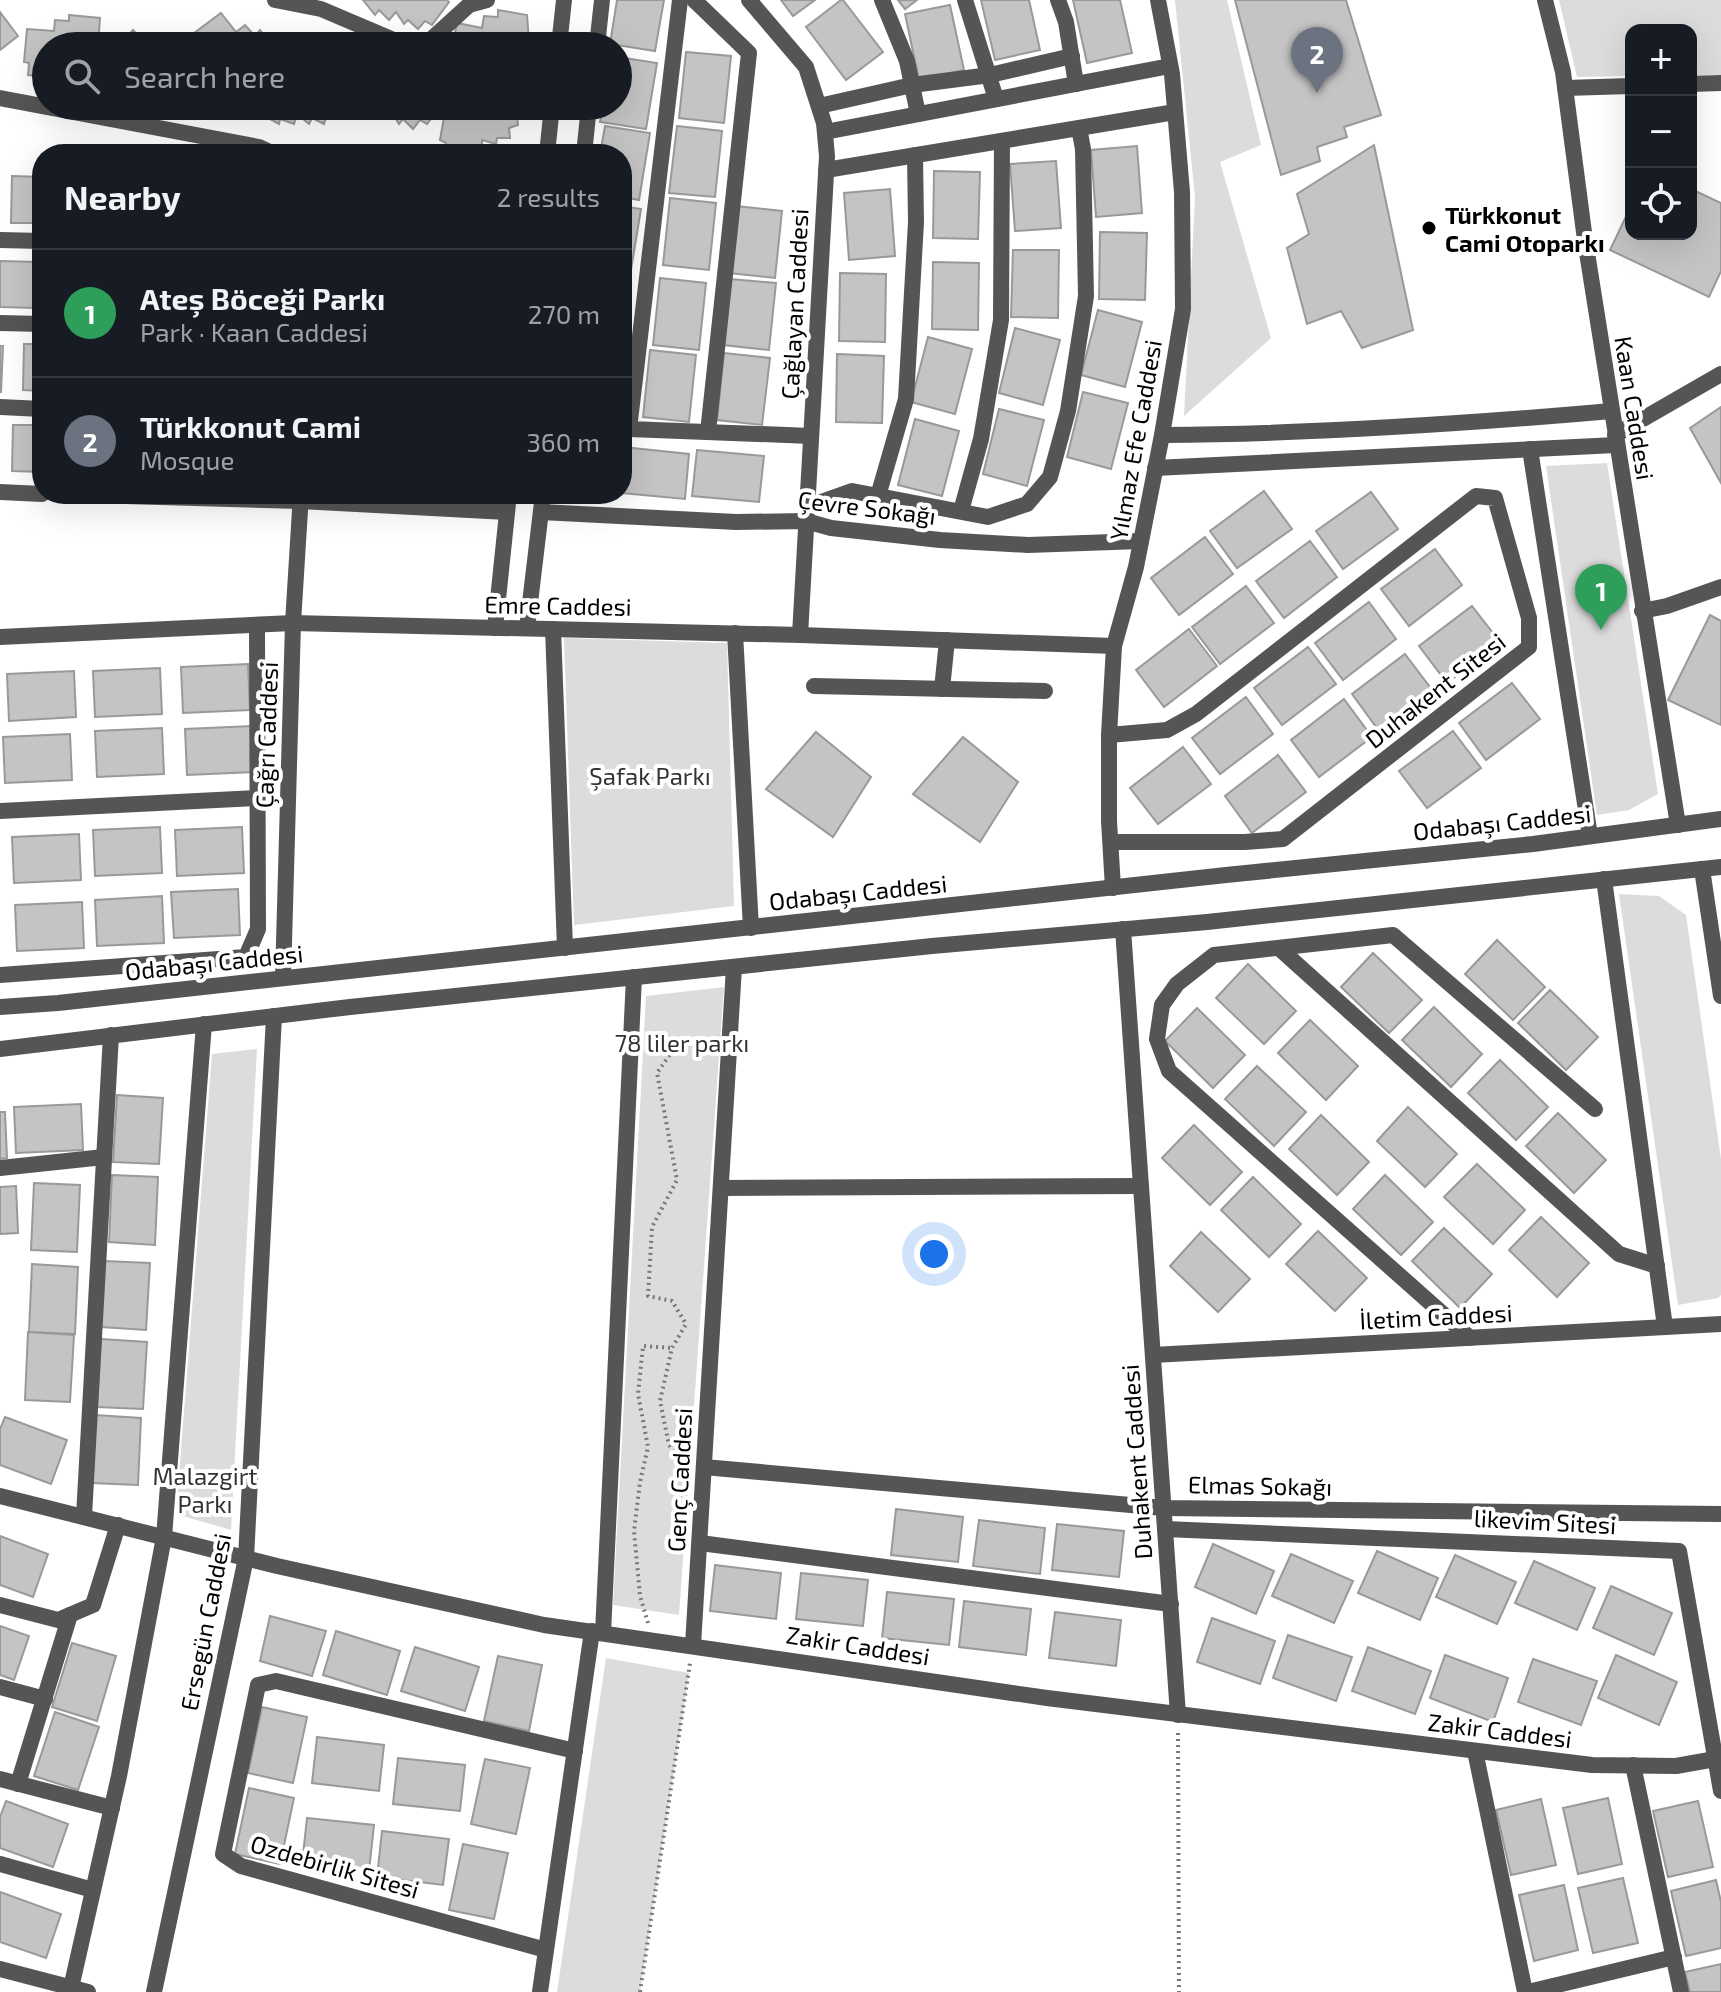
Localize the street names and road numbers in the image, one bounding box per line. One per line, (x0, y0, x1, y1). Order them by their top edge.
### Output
street label: Çağlayan Caddesi (775, 208, 814, 400)
street label: Kaan Caddesi (1609, 334, 1661, 482)
street label: Yılmaz Efe Caddesi (1103, 337, 1167, 543)
street label: Çevre Sokağı (796, 484, 938, 531)
street label: Emre Caddesi (484, 589, 632, 621)
street label: Duhakent Sitesi (1359, 626, 1511, 754)
street label: Çağrı Caddesi (249, 661, 284, 809)
street label: Odabaşı Caddesi (1412, 798, 1592, 847)
street label: Odabaşı Caddesi (768, 868, 948, 917)
street label: Odabaşı Caddesi (124, 938, 304, 987)
street label: İletim Caddesi (1359, 1298, 1513, 1334)
street label: Duhakent Caddesi (1115, 1364, 1157, 1560)
street label: Genç Caddesi (661, 1407, 698, 1553)
street label: Elmas Sokağı (1188, 1469, 1332, 1501)
street label: likevim Sitesi (1473, 1503, 1617, 1539)
street label: Ersegün Caddesi (174, 1531, 236, 1713)
street label: Zakir Caddesi (784, 1619, 932, 1671)
street label: Zakir Caddesi (1426, 1707, 1574, 1753)
street label: Ozdebirlik Sitesi (247, 1828, 423, 1904)

